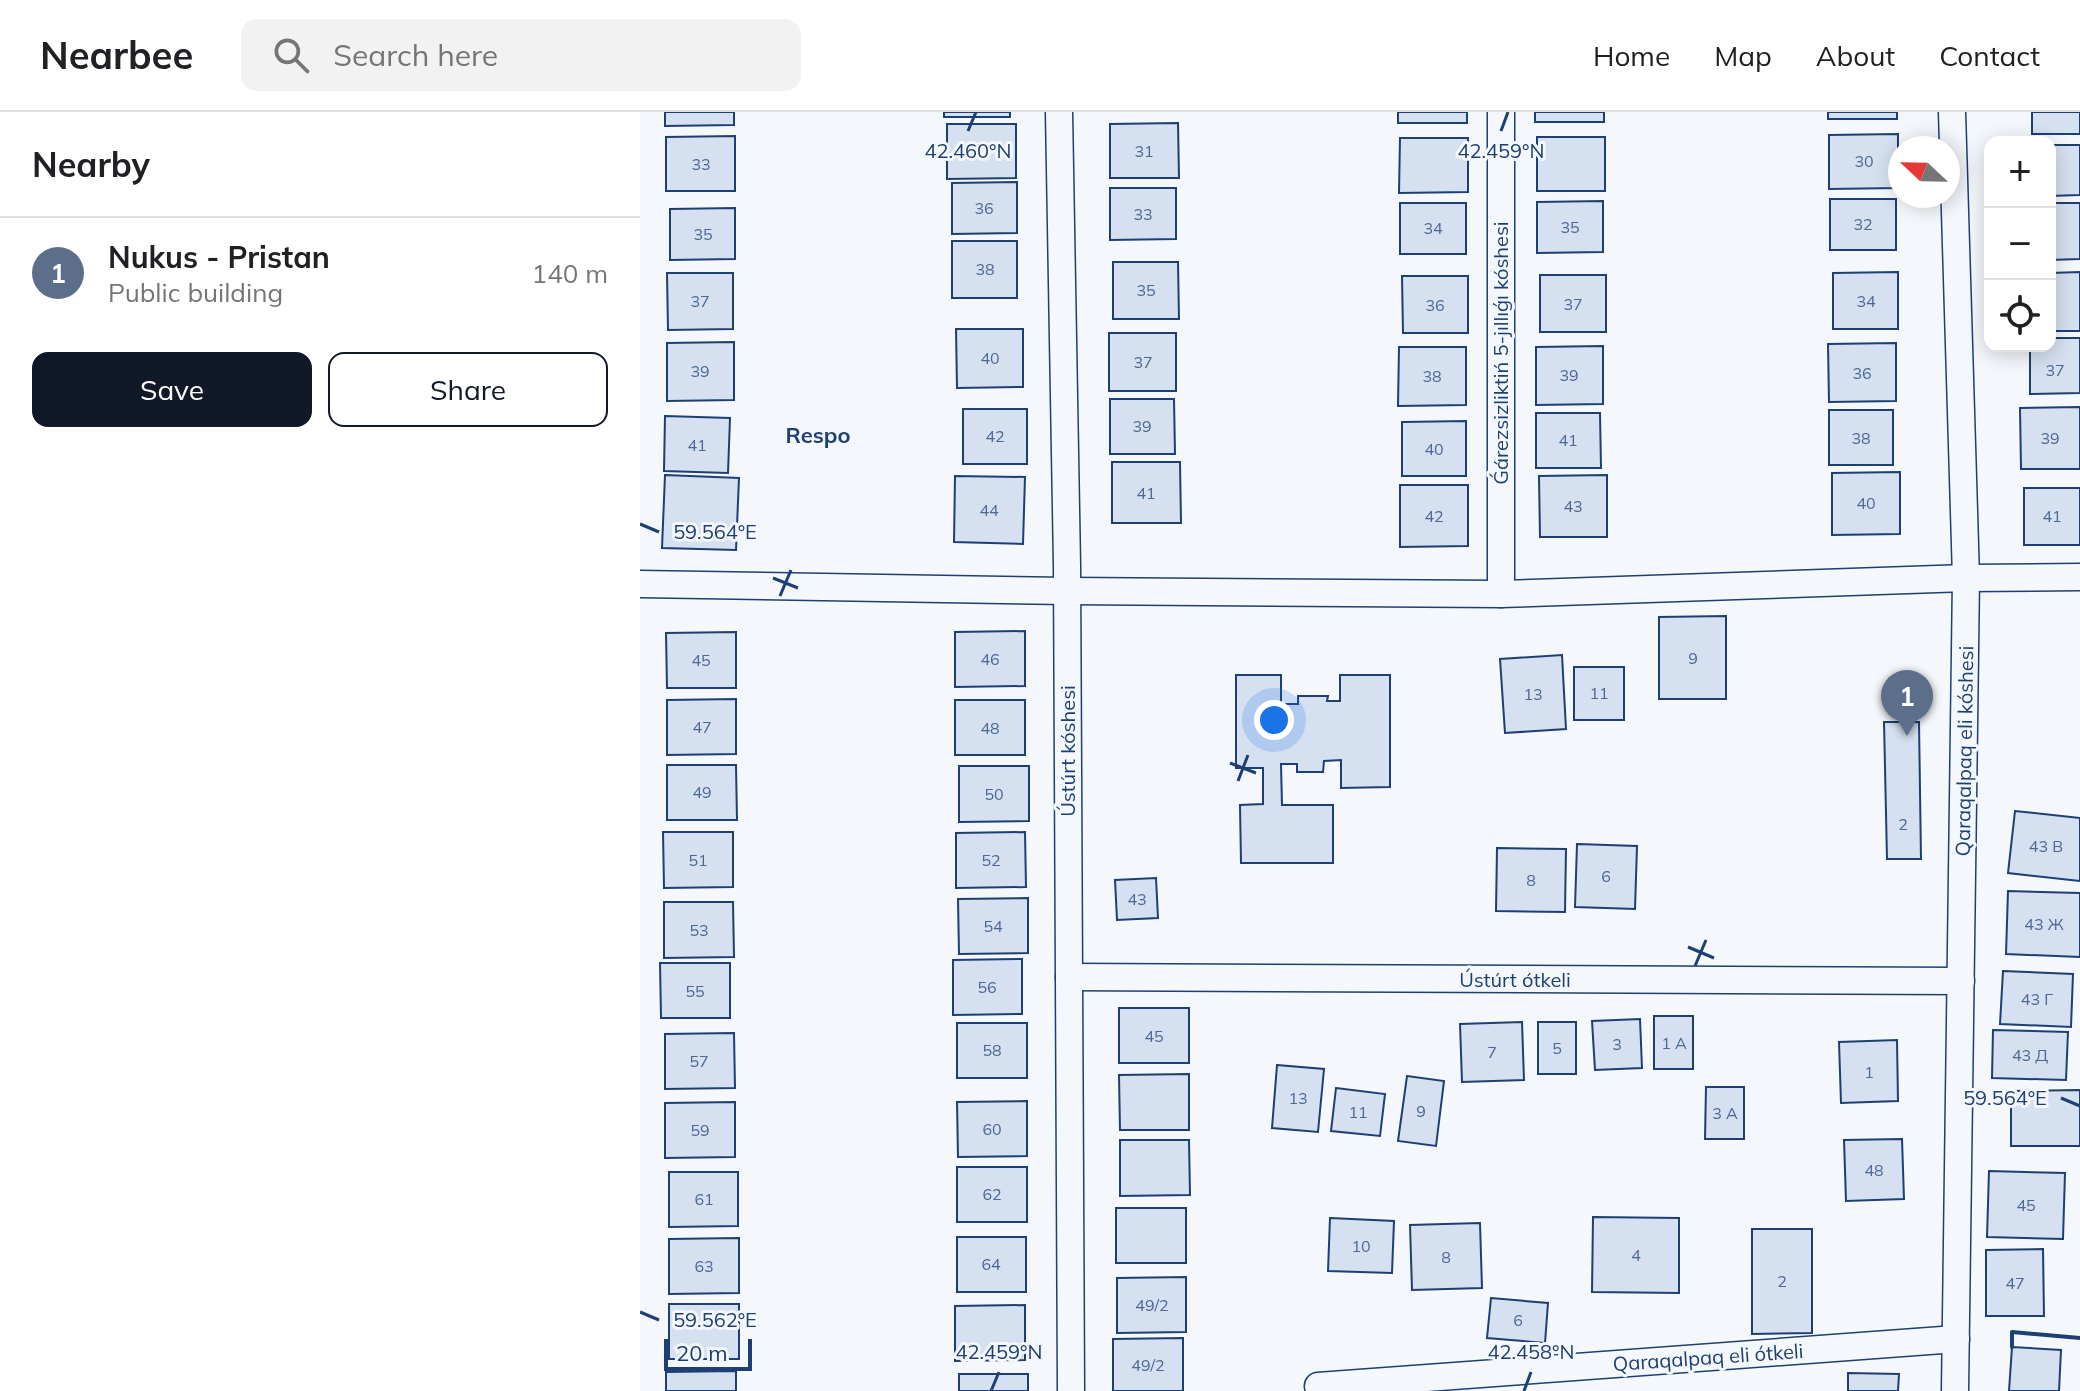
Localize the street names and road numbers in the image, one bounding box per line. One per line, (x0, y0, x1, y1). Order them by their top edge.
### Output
street label: Ǵárezsizliktiń 5-jıllıǵı kóshesi (1488, 221, 1513, 485)
street label: Qaraqalpaq eli kóshesi (1950, 645, 1978, 857)
street label: Ústúrt kóshesi (1055, 685, 1080, 817)
street label: Ústúrt ótkeli (1459, 967, 1571, 992)
street label: Qaraqalpaq eli ótkeli (1612, 1338, 1804, 1376)

